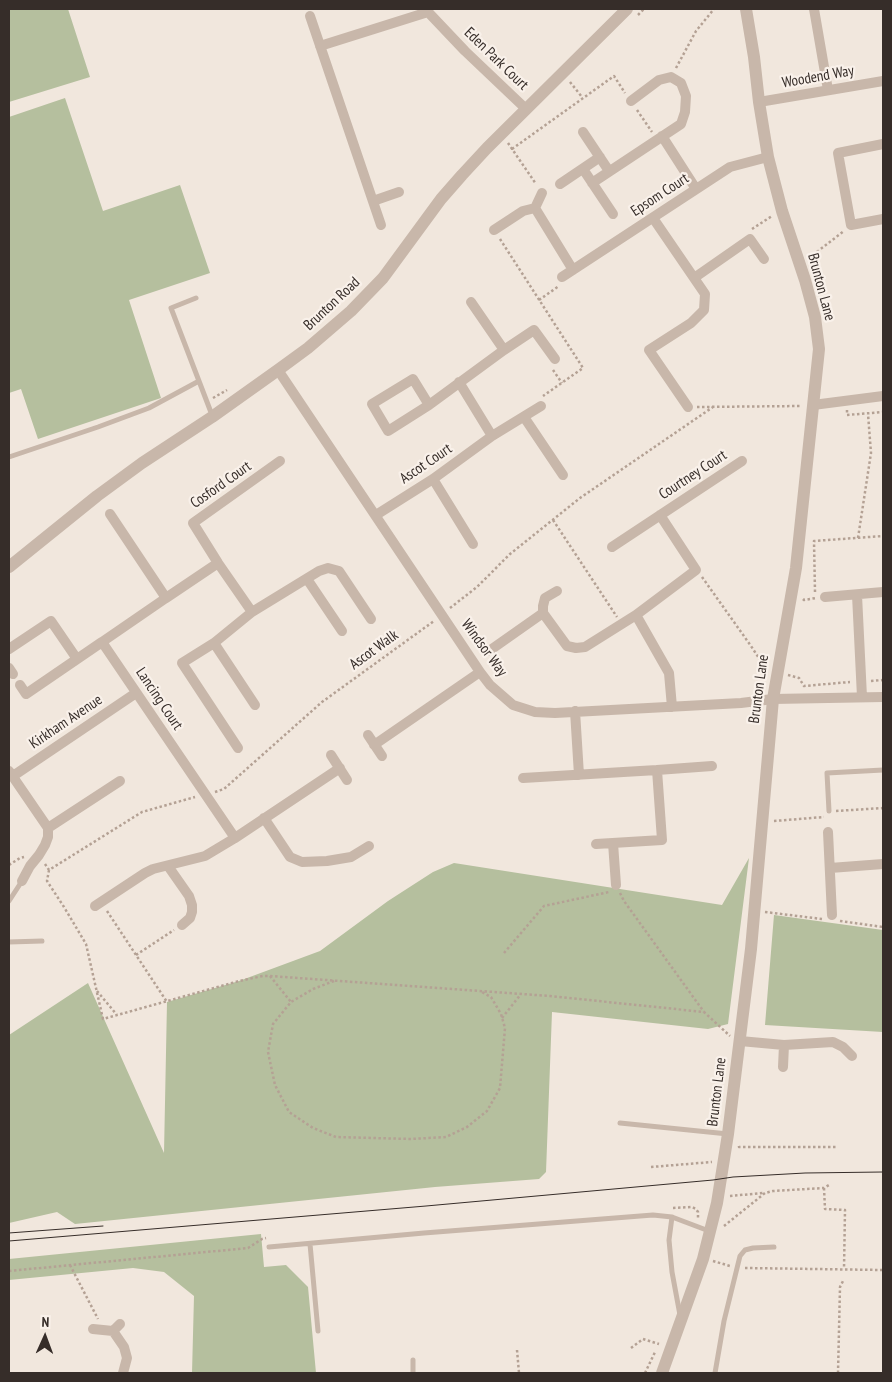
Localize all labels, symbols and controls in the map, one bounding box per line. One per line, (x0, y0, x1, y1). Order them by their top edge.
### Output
street label: Eden Park Court (460, 24, 532, 94)
street label: Woodend Way (781, 62, 855, 92)
street label: Epsom Court (628, 170, 692, 220)
street label: Brunton Lane (803, 251, 839, 323)
street label: Brunton Road (300, 274, 364, 334)
street label: Ascot Court (396, 440, 456, 488)
street label: Courtney Court (656, 446, 730, 504)
street label: Cosford Court (187, 458, 255, 512)
street label: Windsor Way (457, 616, 511, 680)
street label: Ascot Walk (346, 626, 402, 674)
street label: Brunton Lane (745, 653, 773, 725)
street label: Lancing Court (132, 664, 186, 734)
street label: Kirkham Avenue (26, 691, 106, 753)
street label: Brunton Lane (704, 1057, 730, 1127)
north arrow (20, 1312, 70, 1362)
text: N (41, 1313, 50, 1331)

